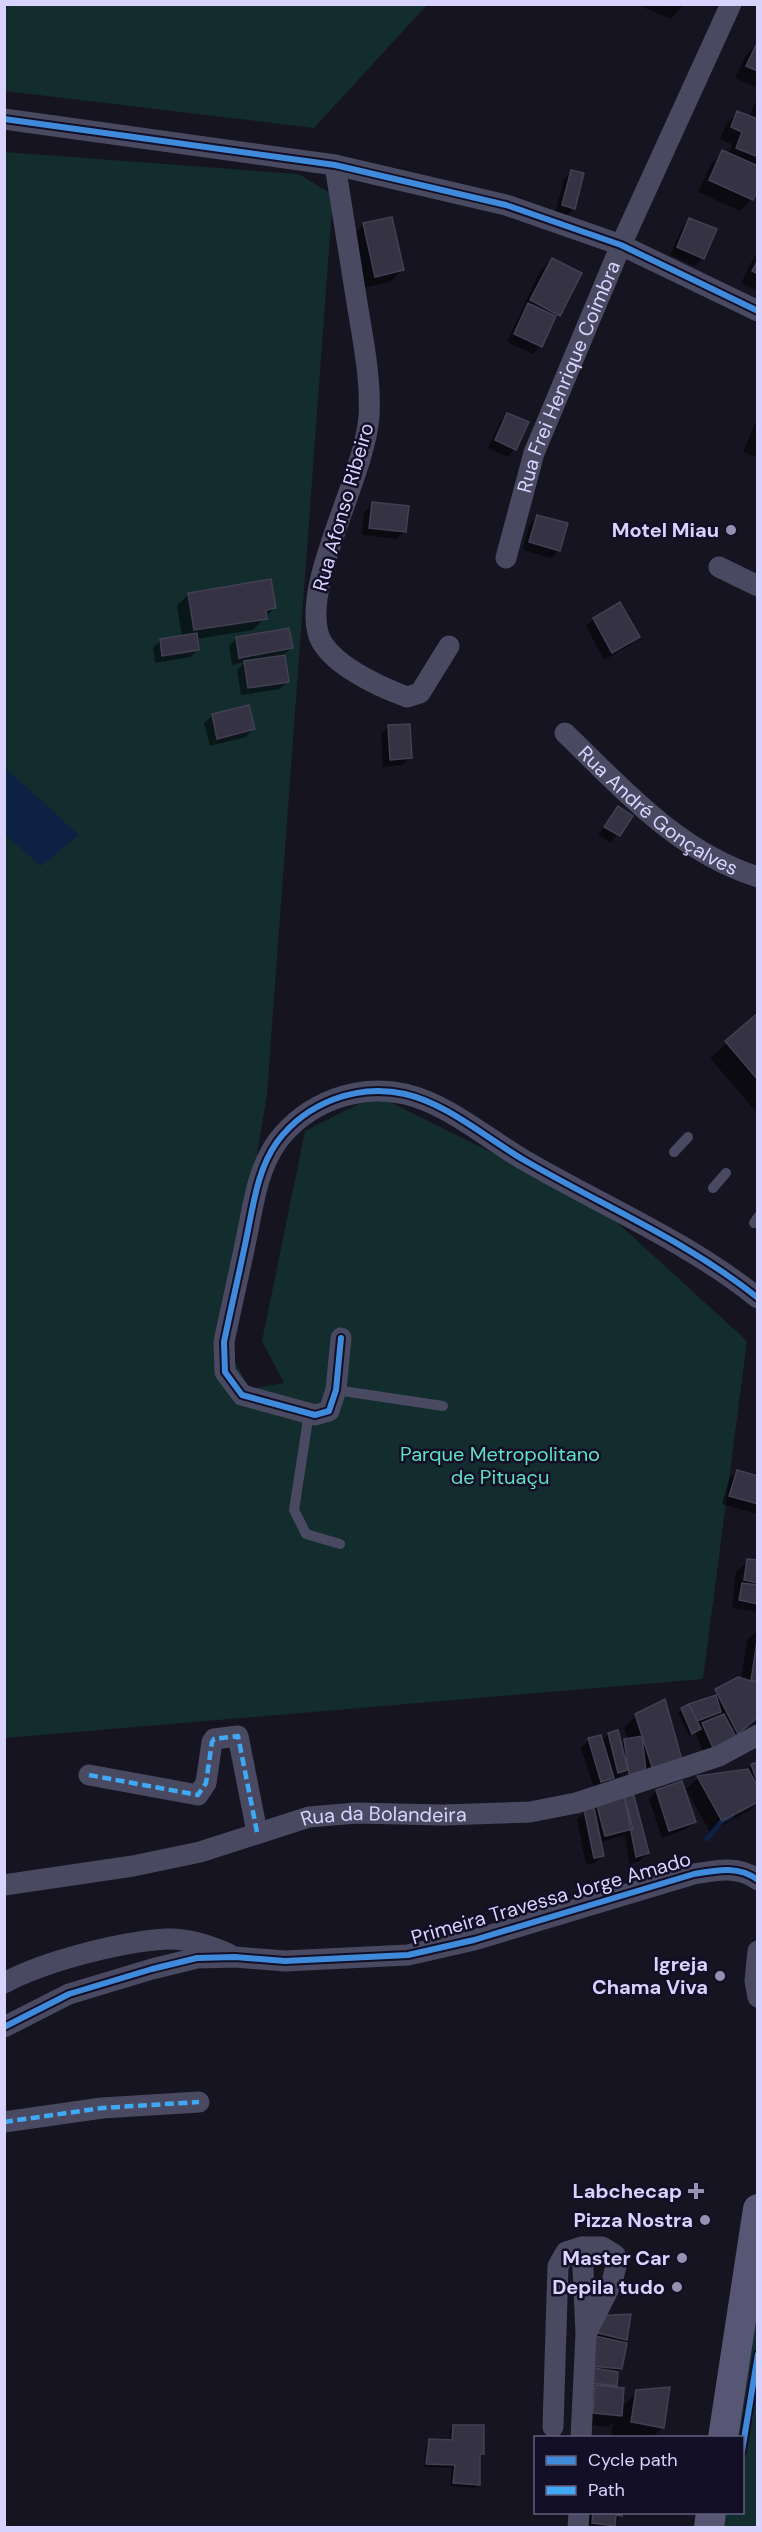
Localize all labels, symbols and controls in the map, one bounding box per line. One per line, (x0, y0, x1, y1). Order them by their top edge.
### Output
street label: Rua Frei Henrique Coimbra (511, 257, 626, 496)
street label: Rua Afonso Ribeiro (307, 420, 379, 594)
place label: Motel Miau (612, 517, 719, 543)
marker: Motel Miau (724, 523, 738, 537)
street label: Rua André Gonçalves (572, 740, 742, 881)
park label: Parque Metropolitano de Pituaçu (400, 1441, 600, 1490)
street label: Rua da Bolandeira (297, 1800, 467, 1832)
street label: Primeira Travessa Jorge Amado (408, 1846, 694, 1950)
place label: Igreja Chama Viva (592, 1951, 708, 2000)
marker: Igreja Chama Viva (713, 1969, 727, 1983)
place label: Labchecap (573, 2178, 682, 2204)
marker: Labchecap (687, 2182, 705, 2200)
place label: Pizza Nostra (574, 2207, 693, 2233)
marker: Pizza Nostra (698, 2213, 712, 2227)
place label: Master Car (562, 2245, 670, 2271)
marker: Master Car (675, 2251, 689, 2265)
place label: Depila tudo (552, 2274, 665, 2300)
marker: Depila tudo (670, 2280, 684, 2294)
legend (534, 2436, 744, 2514)
text: Cycle path (588, 2448, 678, 2472)
text: Path (588, 2478, 625, 2502)

